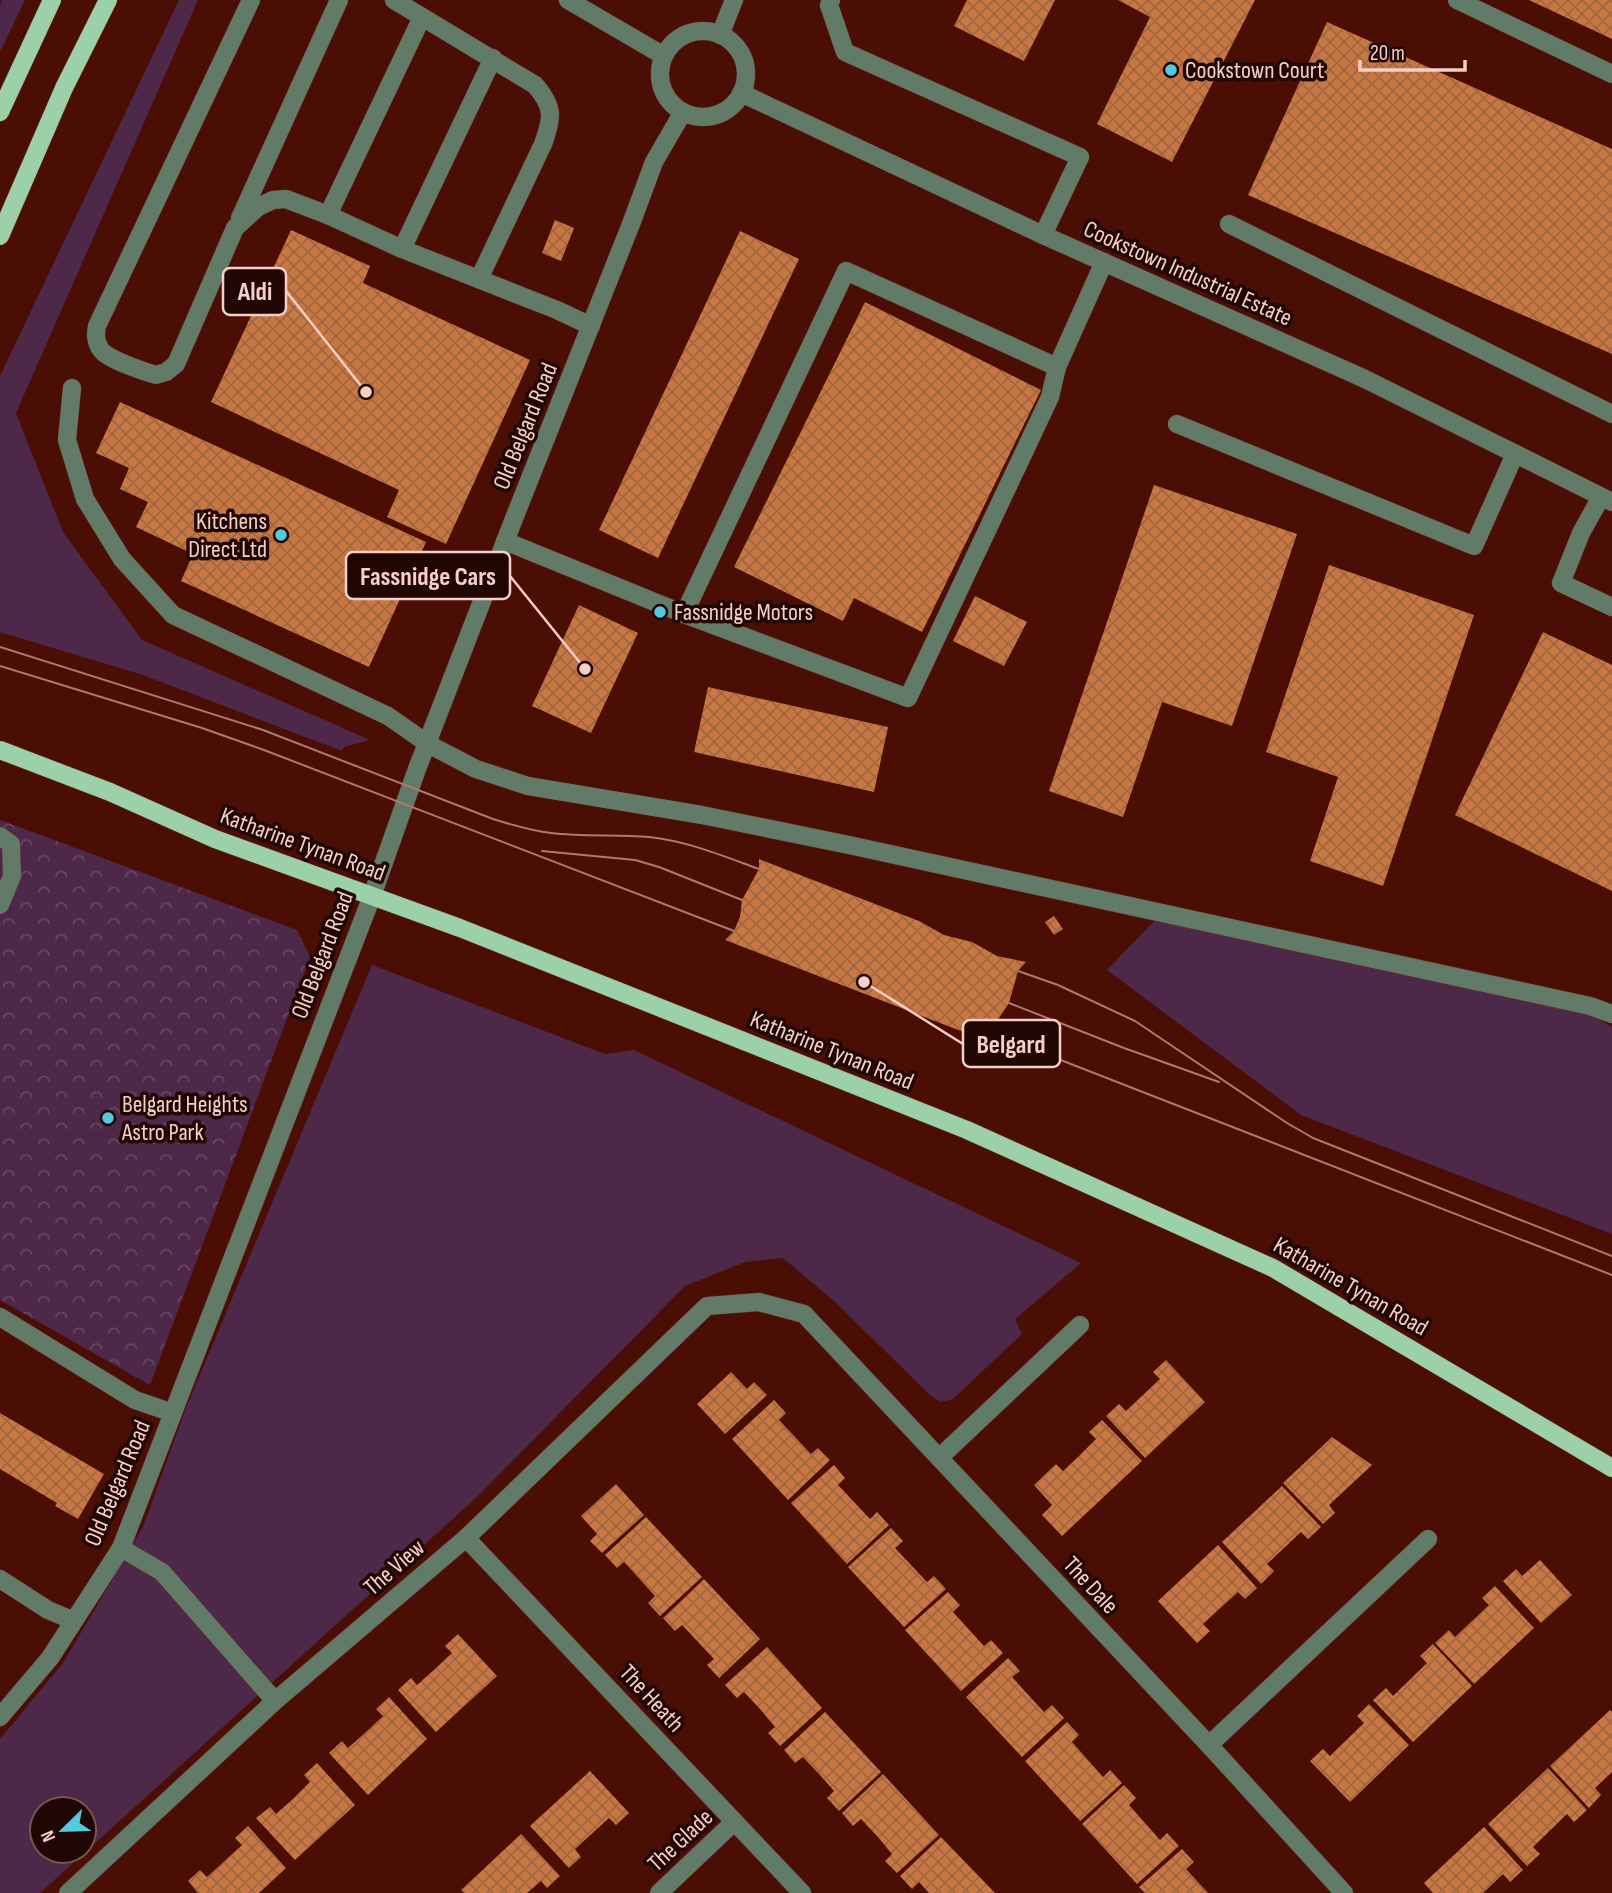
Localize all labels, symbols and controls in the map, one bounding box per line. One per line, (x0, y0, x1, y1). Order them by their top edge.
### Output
scale bar (1360, 28, 1465, 72)
text: 20 m (1370, 41, 1405, 66)
place label: Cookstown Court (1185, 56, 1324, 85)
marker: Cookstown Court (1163, 62, 1179, 78)
street label: Cookstown Industrial Estate (1079, 214, 1296, 332)
callout: Aldi (223, 268, 286, 315)
text: Aldi (237, 277, 272, 308)
street label: Old Belgard Road (487, 359, 564, 494)
place label: Kitchens Direct Ltd (188, 507, 267, 564)
marker: Kitchens Direct Ltd (273, 527, 289, 543)
callout: Fassnidge Cars (346, 552, 510, 599)
text: Fassnidge Cars (360, 562, 496, 593)
place label: Fassnidge Motors (674, 598, 813, 627)
marker: Fassnidge Motors (652, 604, 668, 620)
street label: Katharine Tynan Road (216, 801, 389, 888)
street label: Old Belgard Road (285, 888, 360, 1023)
street label: Katharine Tynan Road (746, 1005, 918, 1096)
callout: Belgard (963, 1020, 1060, 1067)
text: Belgard (976, 1030, 1046, 1061)
place label: Belgard Heights Astro Park (121, 1090, 248, 1147)
marker: Belgard Heights Astro Park (100, 1110, 116, 1126)
street label: Katharine Tynan Road (1268, 1231, 1433, 1342)
street label: Old Belgard Road (78, 1416, 157, 1550)
street label: The View (358, 1533, 431, 1602)
street label: The Dale (1057, 1550, 1125, 1620)
street label: The Heath (613, 1658, 690, 1738)
north arrow (28, 1795, 98, 1865)
street label: The Glade (642, 1803, 719, 1878)
text: N (36, 1827, 61, 1845)

